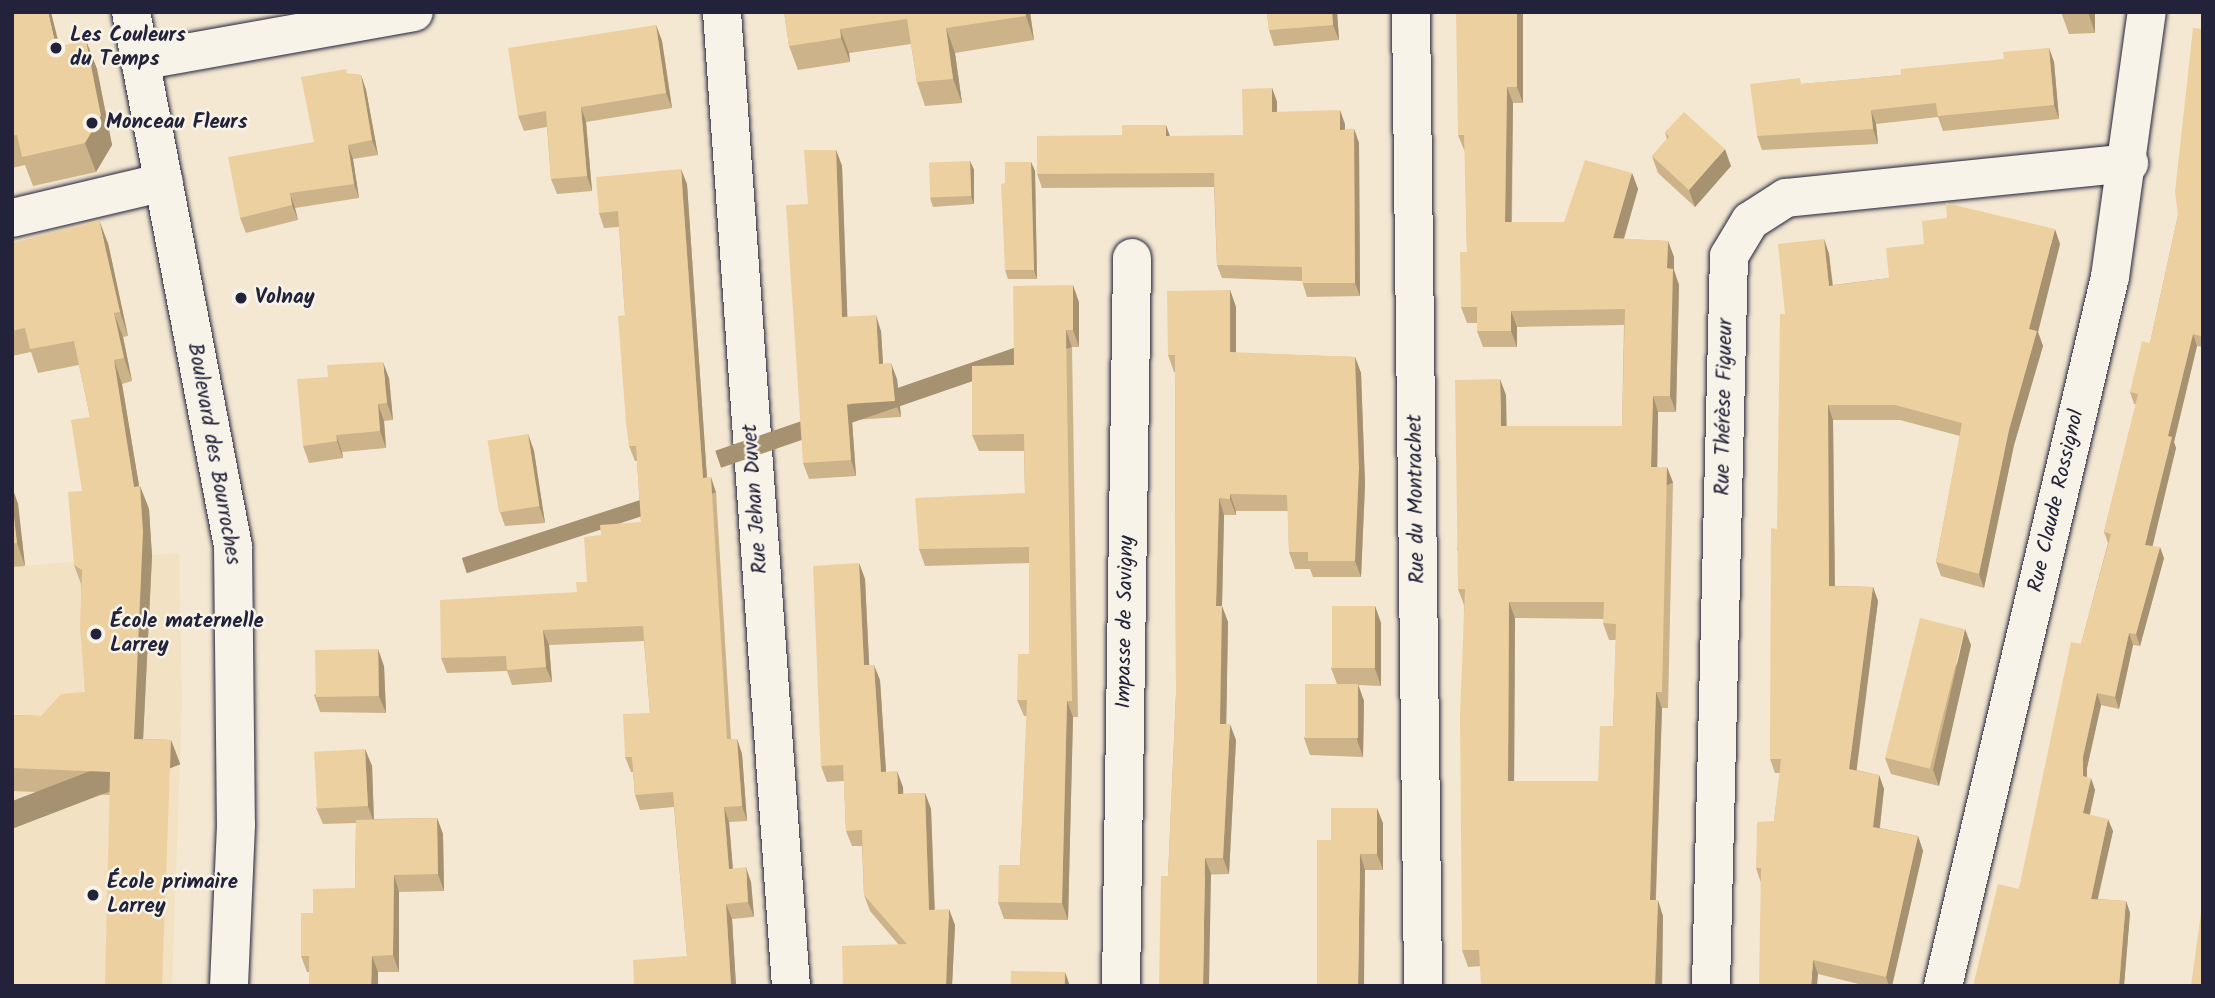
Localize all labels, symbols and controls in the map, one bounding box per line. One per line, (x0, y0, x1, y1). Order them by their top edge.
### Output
place label: Les Couleurs du Temps (70, 23, 186, 73)
marker: Les Couleurs du Temps (48, 40, 64, 56)
place label: Monceau Fleurs (106, 110, 247, 136)
marker: Monceau Fleurs (84, 115, 100, 131)
place label: Volnay (255, 285, 315, 311)
marker: Volnay (233, 290, 249, 306)
street label: Rue Thérèse Figueur (1711, 318, 1739, 496)
street label: Boulevard des Bourroches (181, 341, 245, 567)
street label: Rue Claude Rossignol (2024, 407, 2090, 595)
street label: Rue du Montrachet (1403, 414, 1431, 584)
street label: Rue Jehan Duvet (738, 423, 774, 575)
street label: Impasse de Savigny (1112, 535, 1140, 709)
place label: École maternelle Larrey (110, 609, 264, 659)
marker: École maternelle Larrey (88, 626, 104, 642)
place label: École primaire Larrey (107, 870, 238, 920)
marker: École primaire Larrey (85, 887, 101, 903)

